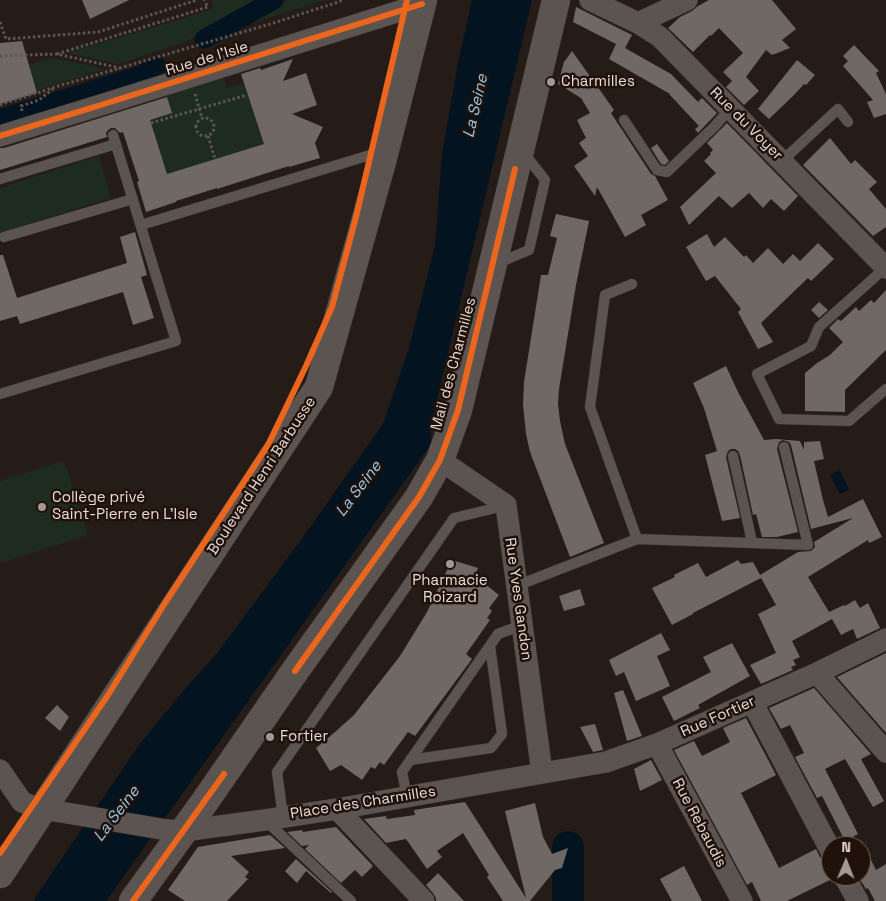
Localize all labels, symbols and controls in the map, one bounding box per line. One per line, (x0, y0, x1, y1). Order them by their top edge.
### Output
street label: Rue de l'Isle (164, 38, 250, 80)
water label: La Seine (459, 72, 493, 140)
place label: Charmilles (561, 73, 635, 91)
marker: Charmilles (545, 76, 557, 88)
street label: Rue du Voyer (706, 84, 786, 164)
street label: Mail des Charmilles (428, 296, 480, 432)
street label: Boulevard Henri Barbusse (204, 394, 320, 558)
water label: La Seine (332, 457, 386, 521)
place label: Collège privé Saint-Pierre en L'Isle (52, 489, 198, 524)
marker: Collège privé Saint-Pierre en L'Isle (36, 501, 48, 513)
street label: Rue Yves Gandon (500, 536, 536, 662)
marker: Pharmacie Roizard (444, 558, 456, 570)
place label: Pharmacie Roizard (412, 572, 488, 607)
street label: Rue Fortier (678, 693, 758, 741)
place label: Fortier (280, 728, 328, 746)
marker: Fortier (264, 731, 276, 743)
street label: Rue Rebaudis (668, 775, 730, 871)
water label: La Seine (90, 782, 144, 846)
street label: Place des Charmilles (289, 783, 437, 823)
north arrow (821, 836, 871, 886)
text: N (841, 838, 851, 856)

